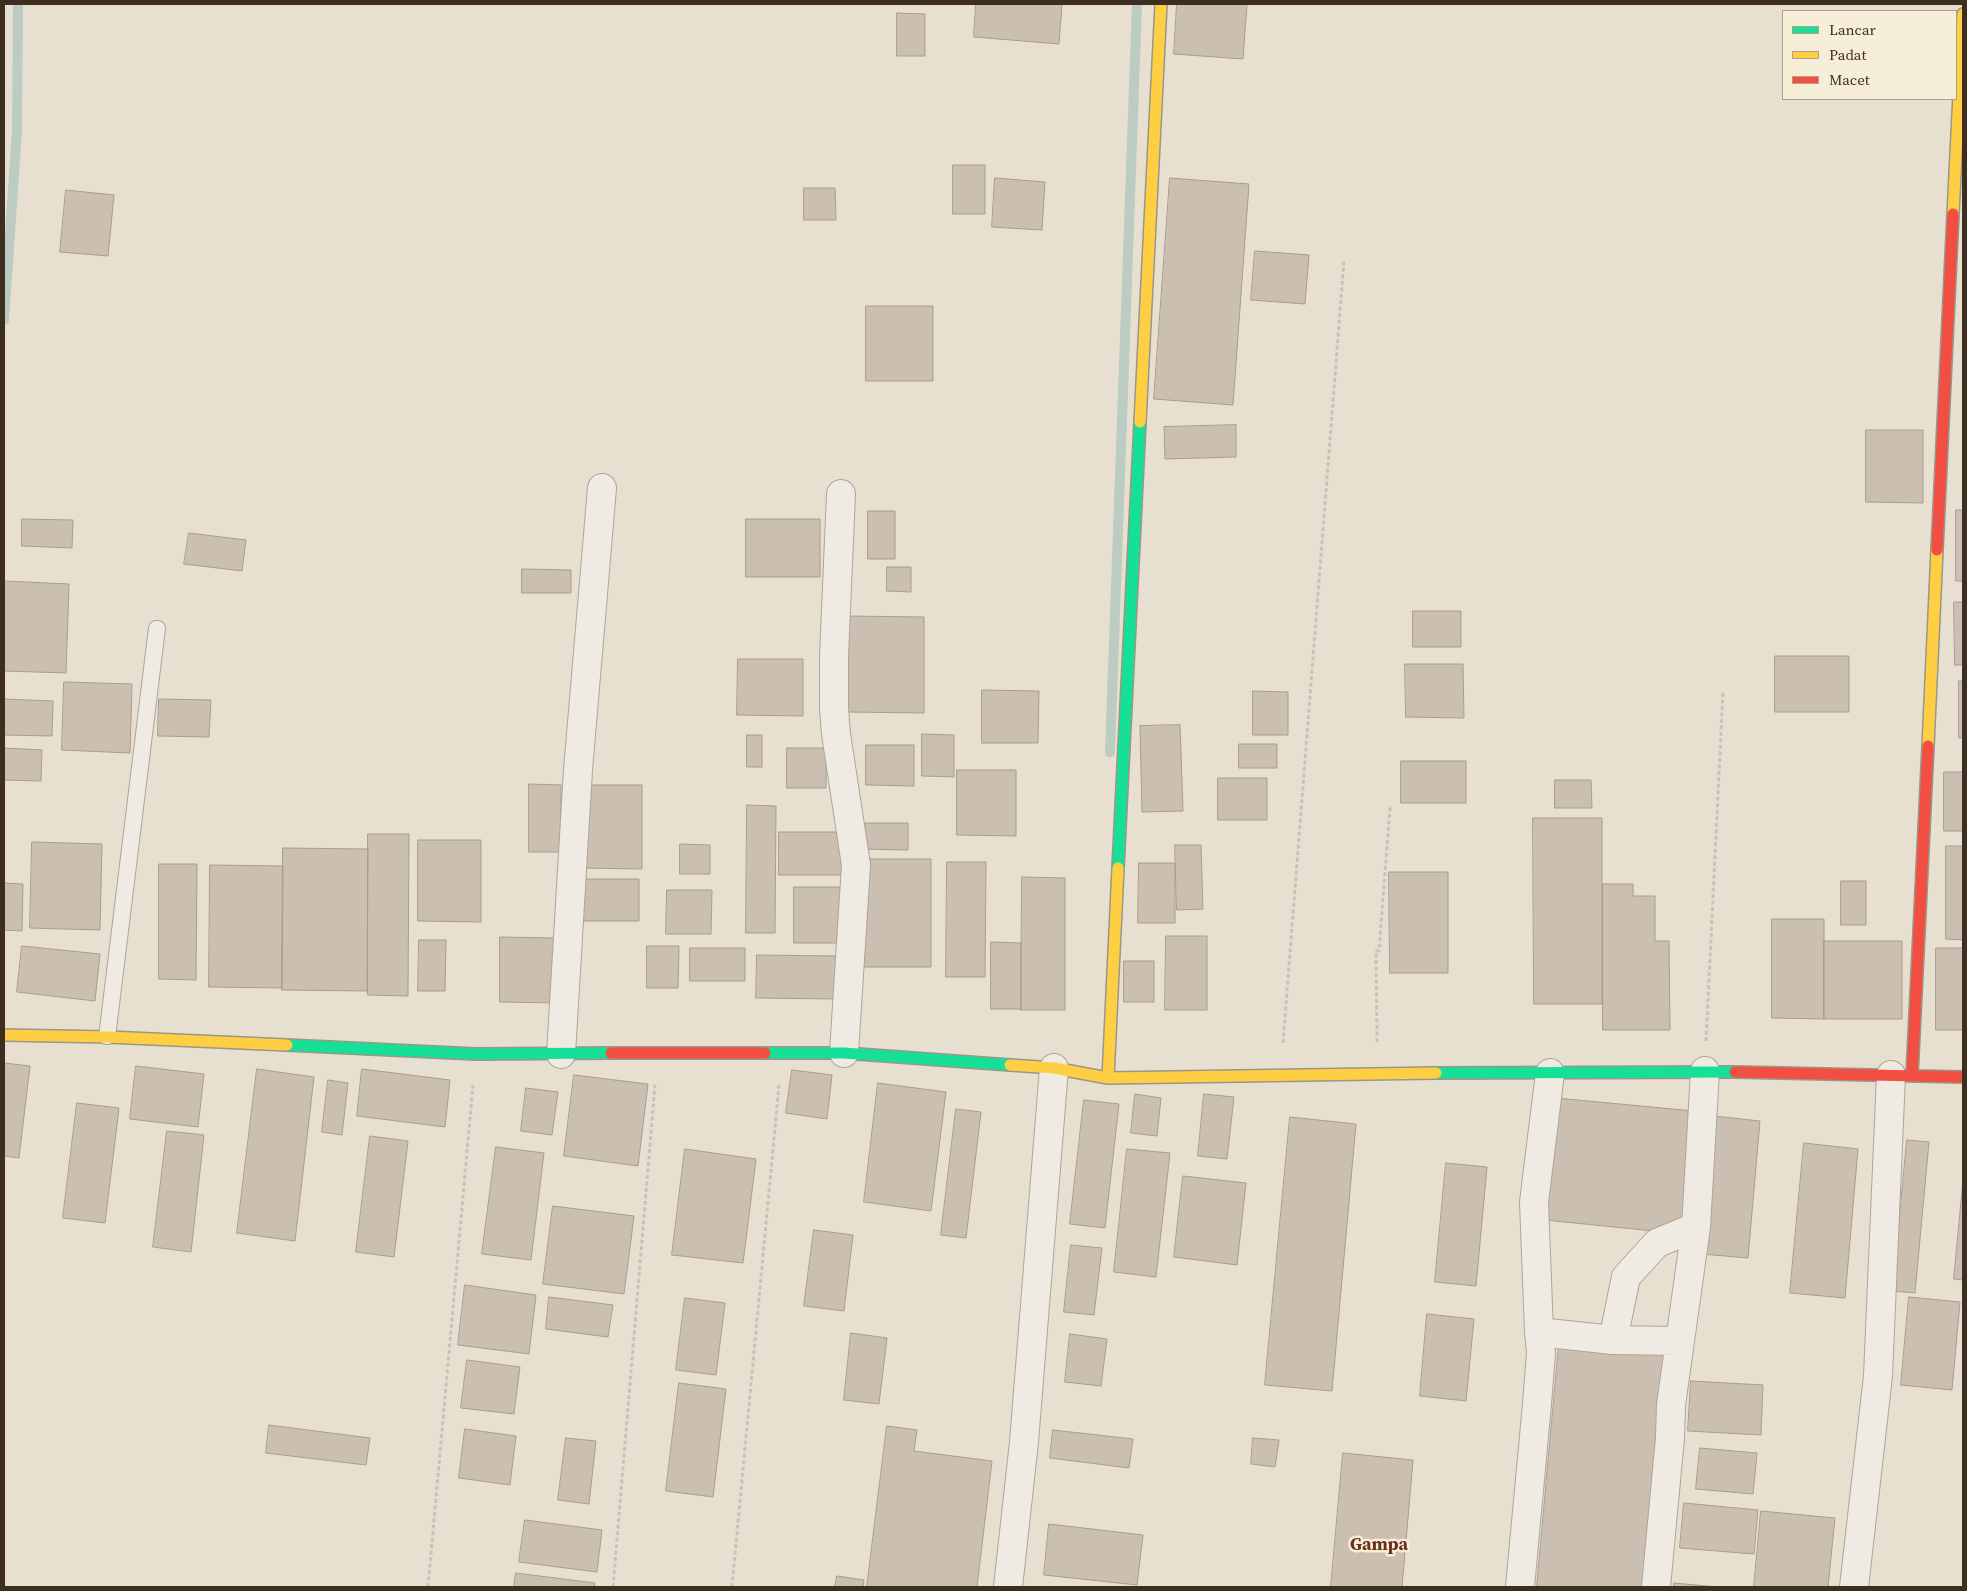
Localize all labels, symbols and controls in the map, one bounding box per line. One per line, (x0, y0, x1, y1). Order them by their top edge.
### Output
legend (1782, 10, 1957, 100)
text: Lancar (1829, 19, 1876, 40)
text: Padat (1829, 44, 1866, 65)
text: Macet (1829, 69, 1870, 90)
district label: Gampa (1350, 1534, 1408, 1556)

